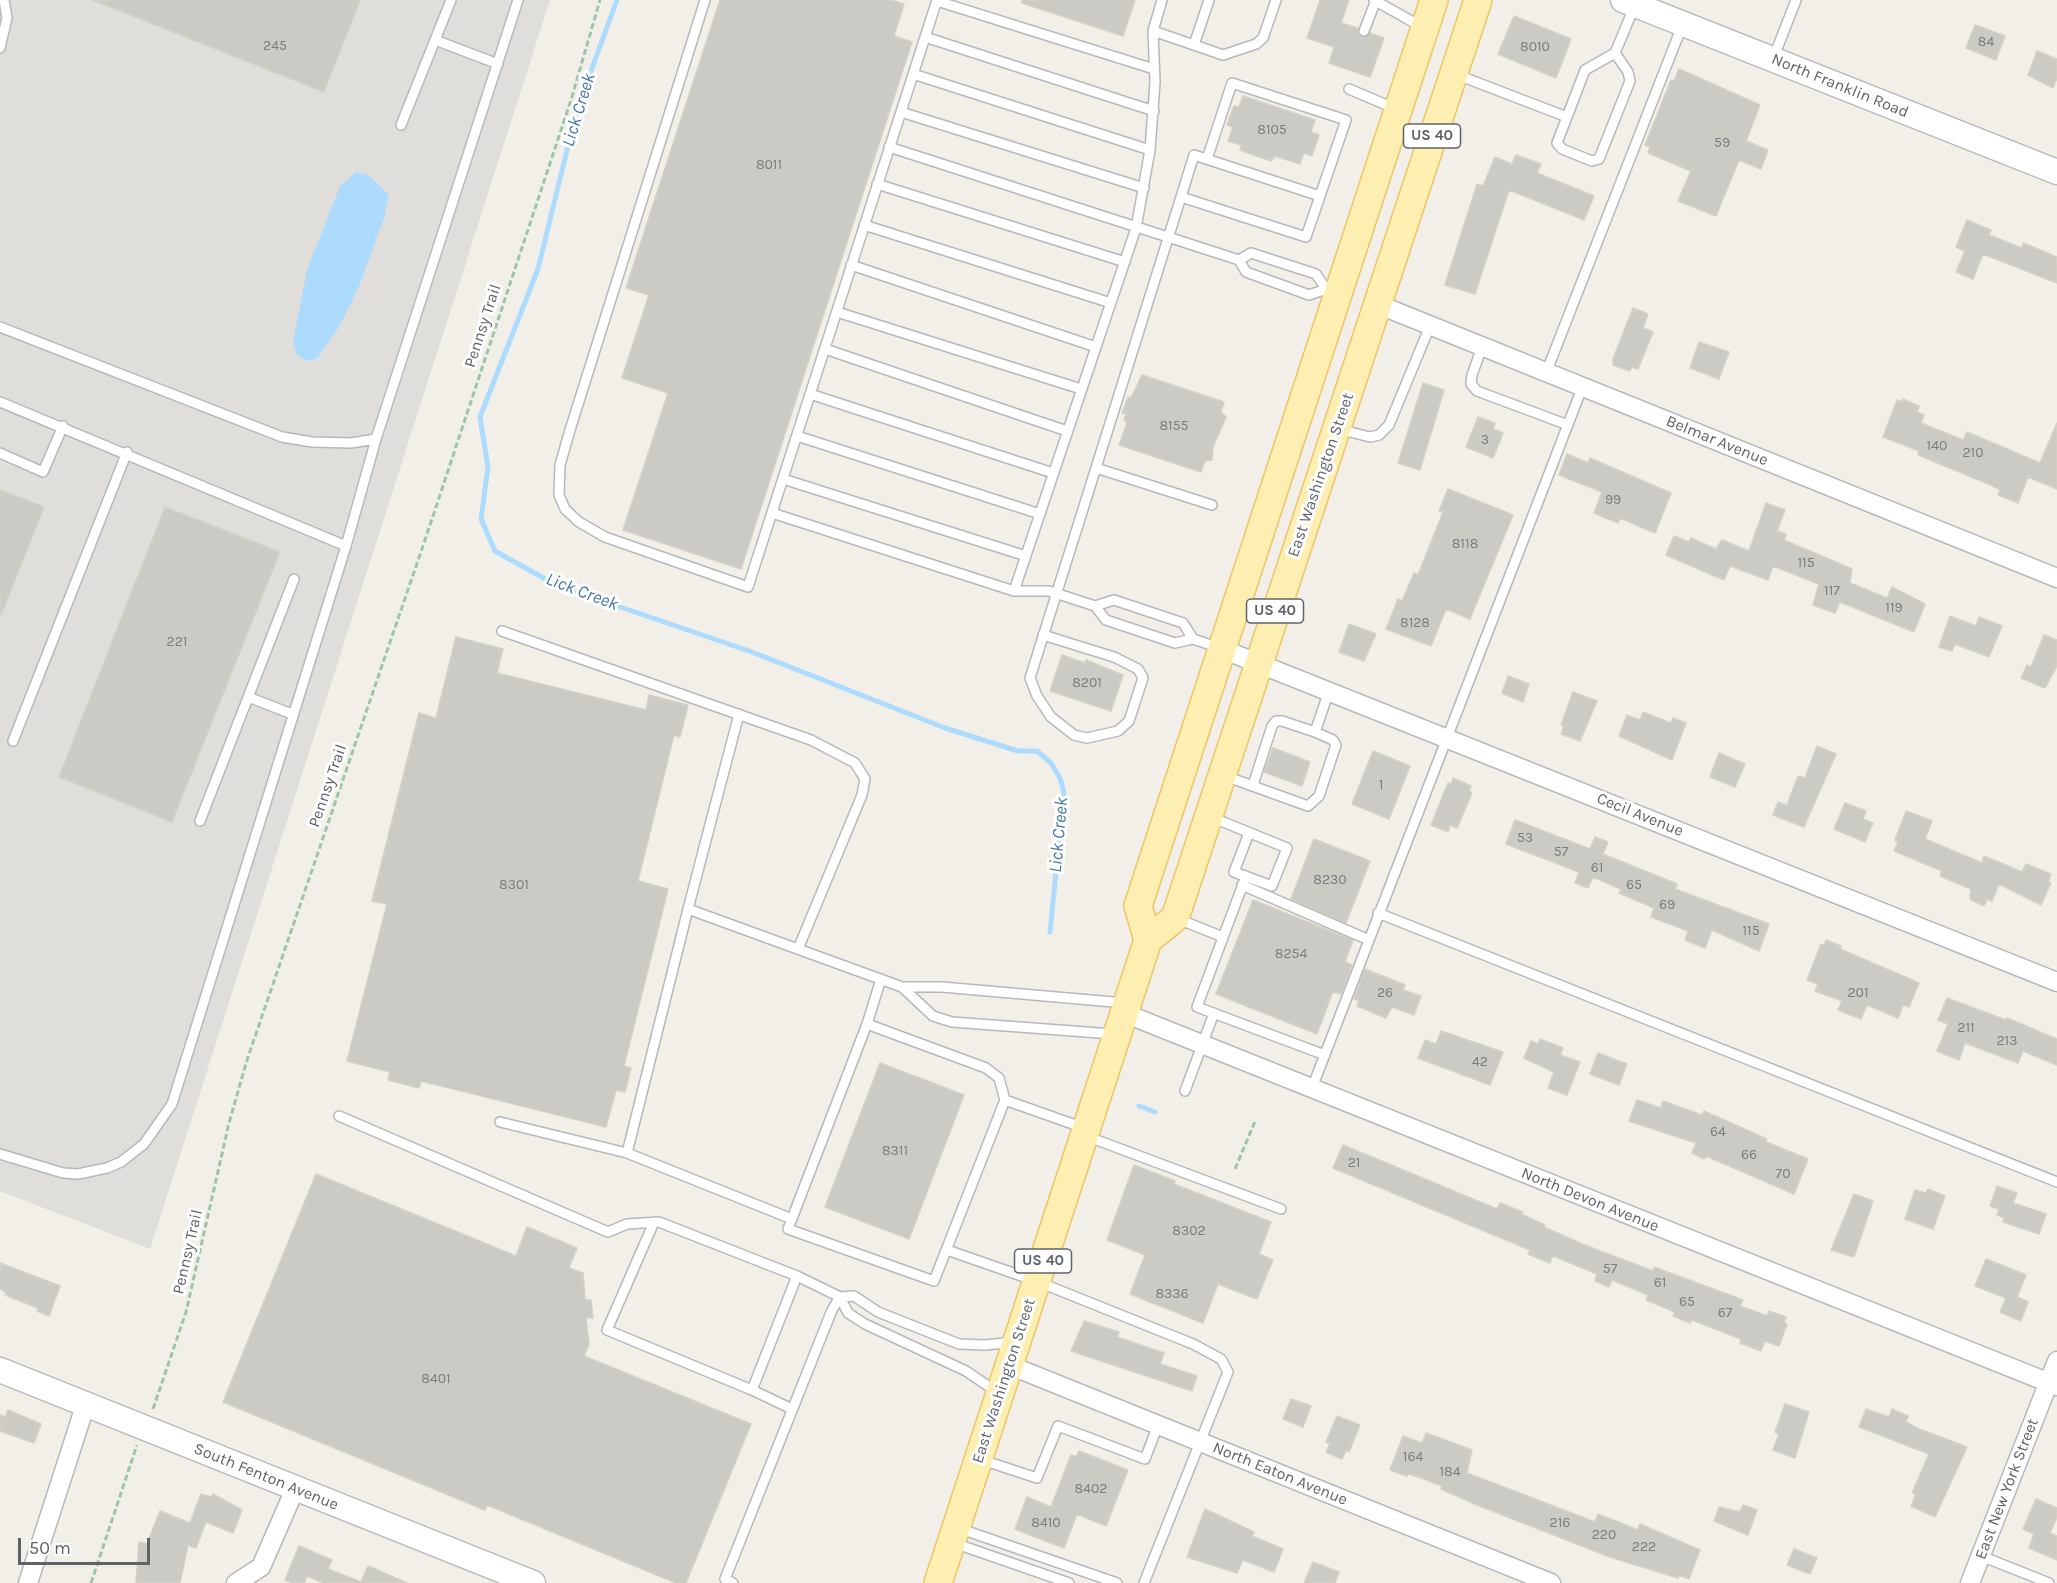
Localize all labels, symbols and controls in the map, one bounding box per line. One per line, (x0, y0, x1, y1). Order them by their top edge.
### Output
house number: 84 (1978, 34, 1994, 50)
house number: 245 (263, 38, 287, 54)
house number: 8010 (1520, 39, 1550, 55)
street label: North Franklin Road (1769, 50, 1911, 122)
water label: Lick Creek (558, 71, 600, 149)
house number: 8105 (1257, 122, 1287, 138)
road number: US 40 (1404, 124, 1460, 148)
house number: 59 (1714, 135, 1730, 151)
house number: 8011 (756, 157, 782, 173)
street label: Pennsy Trail (461, 282, 505, 370)
street label: East Washington Street (1284, 390, 1358, 560)
street label: Belmar Avenue (1663, 412, 1771, 470)
house number: 8155 (1159, 418, 1189, 434)
house number: 3 (1481, 432, 1489, 448)
house number: 140 (1927, 438, 1947, 454)
house number: 210 (1962, 445, 1984, 461)
house number: 99 (1605, 492, 1621, 508)
house number: 8118 (1452, 536, 1478, 552)
house number: 115 (1797, 555, 1815, 571)
water label: Lick Creek (543, 568, 621, 616)
house number: 117 (1824, 583, 1840, 599)
road number: US 40 (1246, 599, 1304, 623)
house number: 119 (1885, 600, 1903, 616)
house number: 8128 (1400, 615, 1430, 631)
house number: 221 (167, 634, 187, 650)
house number: 8201 (1072, 675, 1102, 691)
street label: Pennsy Trail (305, 742, 351, 830)
house number: 1 (1379, 777, 1383, 793)
street label: Cecil Avenue (1594, 789, 1686, 841)
water label: Lick Creek (1045, 796, 1073, 874)
house number: 53 (1517, 830, 1533, 846)
house number: 57 (1554, 844, 1568, 860)
house number: 61 (1591, 860, 1603, 876)
house number: 8230 (1313, 872, 1347, 888)
house number: 8301 (499, 877, 529, 893)
house number: 65 (1626, 877, 1642, 893)
house number: 69 (1659, 897, 1675, 913)
house number: 115 (1742, 923, 1760, 939)
house number: 8254 (1275, 946, 1307, 962)
house number: 26 (1377, 985, 1393, 1001)
house number: 201 (1847, 985, 1869, 1001)
house number: 211 (1957, 1020, 1975, 1036)
house number: 213 (1996, 1033, 2018, 1049)
house number: 42 (1472, 1054, 1488, 1070)
house number: 64 (1710, 1124, 1726, 1140)
house number: 8311 (882, 1143, 908, 1159)
house number: 66 (1741, 1147, 1757, 1163)
house number: 21 (1348, 1155, 1360, 1171)
street label: North Devon Avenue (1518, 1164, 1662, 1236)
house number: 70 (1776, 1166, 1790, 1182)
street label: Pennsy Trail (169, 1208, 207, 1296)
house number: 8302 (1172, 1223, 1206, 1239)
road number: US 40 (1014, 1249, 1072, 1273)
house number: 57 (1603, 1261, 1617, 1277)
house number: 61 (1654, 1275, 1666, 1291)
house number: 8336 (1155, 1286, 1189, 1302)
house number: 65 (1679, 1294, 1695, 1310)
street label: East Washington Street (968, 1296, 1040, 1466)
house number: 67 (1718, 1305, 1732, 1321)
house number: 8401 (421, 1371, 451, 1387)
street label: East New York Street (1971, 1416, 2043, 1562)
street label: North Eaton Avenue (1210, 1438, 1350, 1510)
street label: South Fenton Avenue (191, 1439, 341, 1515)
house number: 164 (1403, 1449, 1423, 1465)
house number: 184 (1439, 1464, 1461, 1480)
house number: 8402 (1075, 1481, 1107, 1497)
house number: 8410 (1031, 1515, 1061, 1531)
house number: 216 (1550, 1515, 1570, 1531)
scale bar (21, 1526, 153, 1564)
house number: 220 (1592, 1527, 1616, 1543)
text: 50 m (29, 1537, 71, 1559)
house number: 222 (1632, 1539, 1656, 1555)

